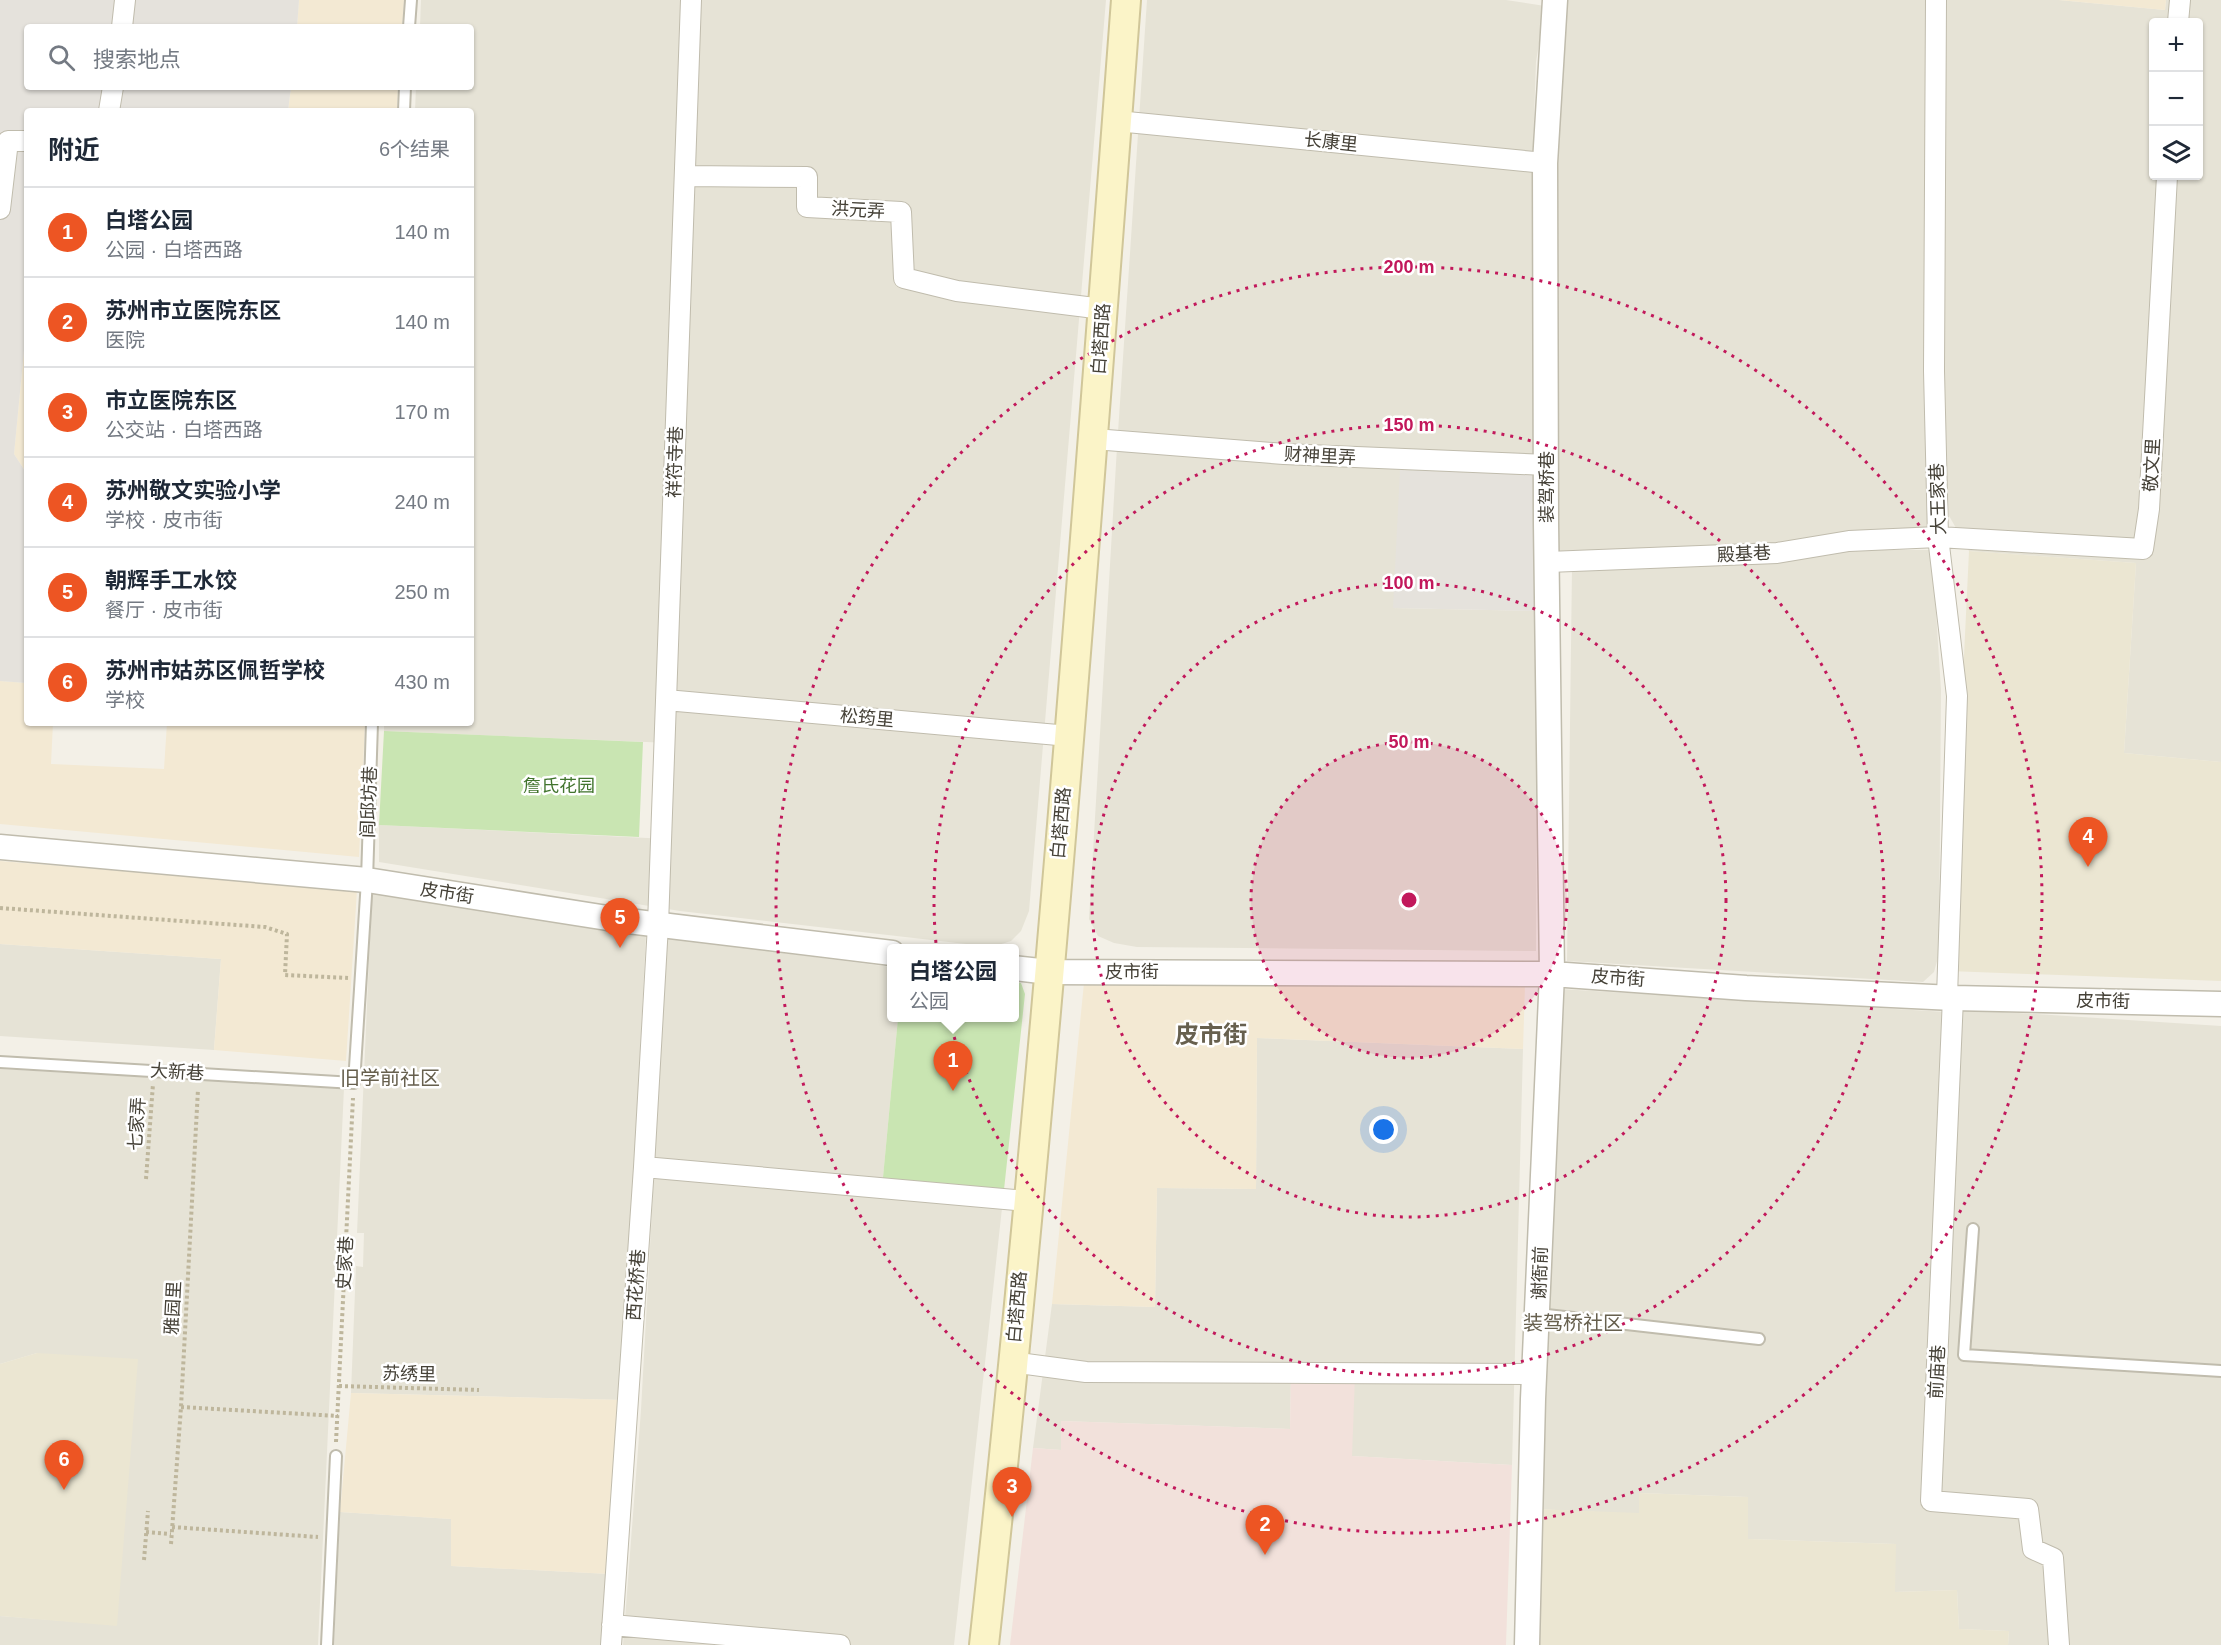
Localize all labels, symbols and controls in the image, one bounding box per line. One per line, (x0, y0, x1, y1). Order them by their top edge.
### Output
map controls (2149, 18, 2203, 180)
button: + (2149, 18, 2203, 72)
search box (24, 24, 474, 90)
icon: search (45, 41, 78, 74)
text: 搜索地点 (93, 47, 181, 72)
button: − (2149, 72, 2203, 126)
button: layers (2149, 126, 2203, 180)
street label: 长康里 (1303, 129, 1359, 155)
text: 附近 (48, 135, 100, 165)
text: 6个结果 (379, 138, 450, 160)
street label: 洪元弄 (831, 199, 885, 221)
text: 白塔公园 (105, 208, 193, 233)
text: 1 (62, 221, 73, 243)
text: 140 m (394, 221, 450, 243)
text: 公园 · 白塔西路 (105, 239, 243, 261)
text: 200 m (1383, 257, 1435, 277)
text: 苏州市立医院东区 (105, 298, 281, 323)
street label: 白塔西路 (1089, 302, 1113, 376)
text: 2 (62, 311, 73, 333)
text: 140 m (394, 311, 450, 333)
text: 医院 (105, 329, 145, 351)
text: 市立医院东区 (105, 388, 237, 413)
text: 3 (62, 401, 73, 423)
text: 170 m (394, 401, 450, 423)
text: 150 m (1383, 415, 1435, 435)
text: 公交站 · 白塔西路 (105, 419, 263, 441)
street label: 祥符寺巷 (664, 426, 686, 498)
street label: 敬文里 (2141, 438, 2163, 492)
street label: 财神里弄 (1284, 444, 1356, 468)
street label: 装驾桥巷 (1537, 451, 1557, 523)
street label: 大王家巷 (1927, 463, 1949, 535)
text: 苏州敬文实验小学 (105, 478, 281, 503)
text: 4 (62, 491, 73, 513)
text: 240 m (394, 491, 450, 513)
text: 学校 · 皮市街 (105, 509, 223, 531)
street label: 殿基巷 (1717, 543, 1771, 565)
text: 朝辉手工水饺 (105, 568, 237, 593)
text: 100 m (1383, 573, 1435, 593)
text: 5 (62, 581, 73, 603)
text: 250 m (394, 581, 450, 603)
text: 餐厅 · 皮市街 (105, 599, 223, 621)
text: 苏州市姑苏区佩哲学校 (105, 658, 325, 683)
text: 6 (62, 671, 73, 693)
text: 430 m (394, 671, 450, 693)
text: 学校 (105, 689, 145, 711)
street label: 松筠里 (839, 706, 895, 730)
text: 50 m (1388, 732, 1430, 752)
street label: 闾邱坊巷 (358, 766, 380, 838)
park label: 詹氏花园 (523, 776, 595, 796)
street label: 白塔西路 (1048, 786, 1074, 860)
pin: 4 (2068, 818, 2108, 867)
street label: 皮市街 (419, 879, 475, 907)
centre of rings (1399, 890, 1419, 910)
pin: 5 (600, 898, 640, 948)
popup (887, 944, 1019, 1022)
text: 白塔公园 (909, 959, 997, 984)
street label: 皮市街 (1105, 962, 1159, 982)
street label: 皮市街 (1590, 966, 1646, 990)
text: 公园 (909, 990, 949, 1012)
street label: 皮市街 (2076, 991, 2130, 1011)
district label: 皮市街 (1175, 1021, 1247, 1048)
pin: 1 (934, 1042, 972, 1091)
street label: 大新巷 (150, 1061, 204, 1083)
district label: 旧学前社区 (340, 1067, 440, 1089)
street label: 七家弄 (125, 1096, 149, 1152)
your location (1369, 1115, 1398, 1144)
street label: 史家巷 (334, 1236, 356, 1290)
street label: 谢衙前 (1529, 1246, 1551, 1300)
street label: 西花桥巷 (624, 1248, 648, 1322)
street label: 白塔西路 (1004, 1270, 1030, 1344)
street label: 雅园里 (162, 1281, 184, 1335)
district label: 装驾桥社区 (1523, 1312, 1623, 1334)
street label: 前庙巷 (1926, 1345, 1948, 1399)
street label: 苏绣里 (382, 1364, 436, 1384)
pin: 6 (44, 1440, 84, 1490)
pin: 3 (992, 1468, 1032, 1517)
pin: 2 (1246, 1506, 1284, 1555)

